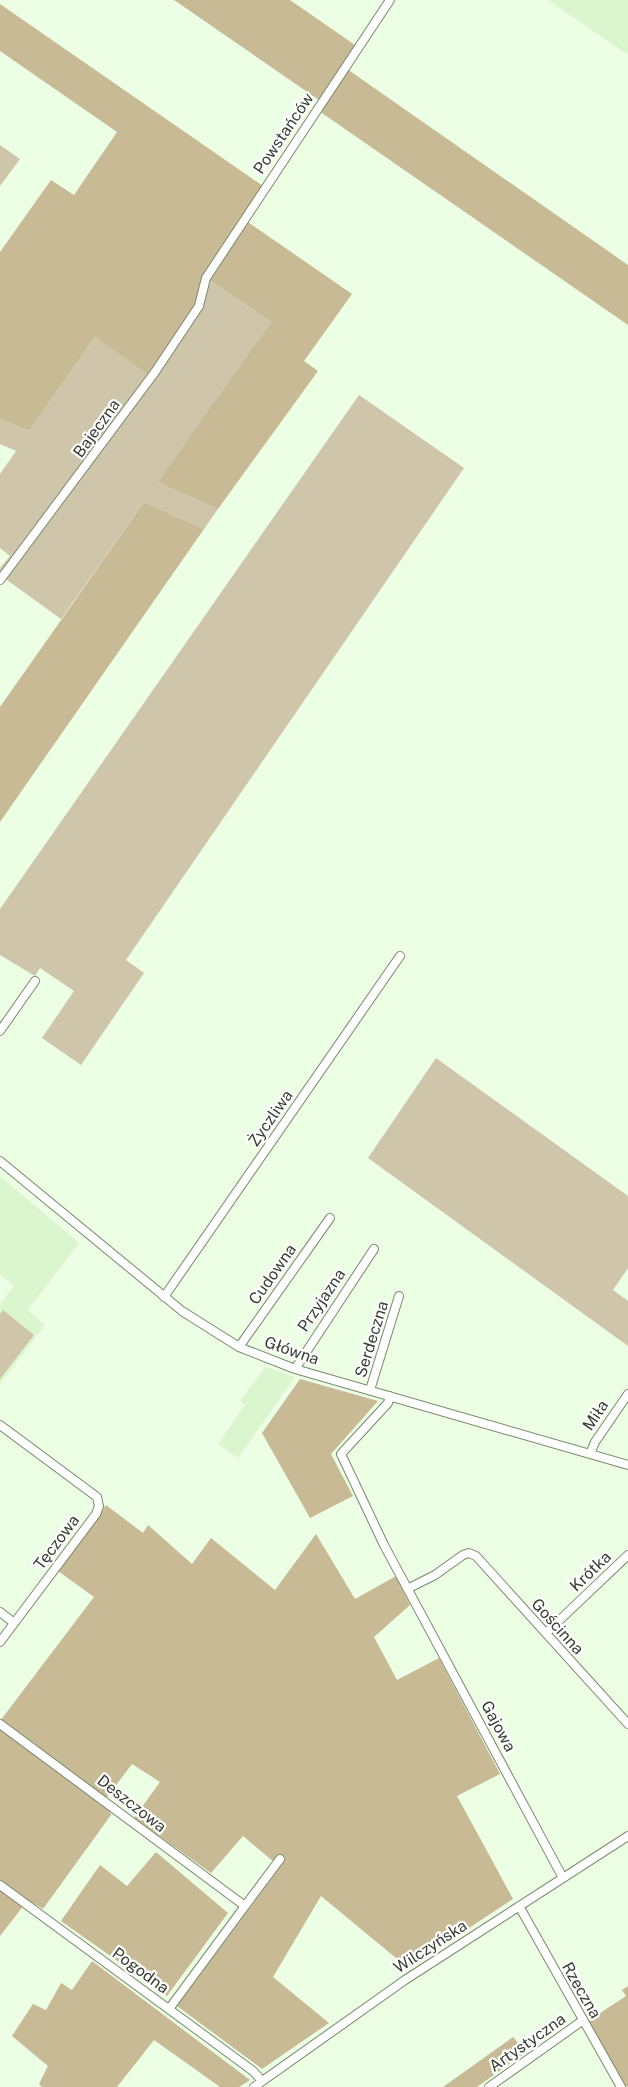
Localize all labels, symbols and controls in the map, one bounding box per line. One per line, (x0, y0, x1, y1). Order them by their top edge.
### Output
street label: Powstańców (249, 89, 318, 177)
street label: Bajeczna (69, 396, 124, 461)
street label: Życzliwa (243, 1086, 297, 1150)
street label: Cudowna (245, 1240, 300, 1308)
street label: Przyjazna (294, 1265, 349, 1335)
street label: Serdeczna (351, 1299, 392, 1380)
street label: Główna (262, 1332, 322, 1369)
street label: Miła (578, 1397, 612, 1434)
street label: Tęczowa (30, 1511, 83, 1573)
street label: Krótka (566, 1547, 615, 1595)
street label: Gościnna (528, 1594, 588, 1658)
street label: Gajowa (477, 1698, 520, 1755)
street label: Deszczowa (94, 1771, 170, 1836)
street label: Wilczyńska (390, 1916, 470, 1977)
street label: Pogodna (109, 1943, 173, 1997)
street label: Rzeczna (558, 1959, 605, 2022)
street label: Artystyczna (485, 2009, 569, 2076)

